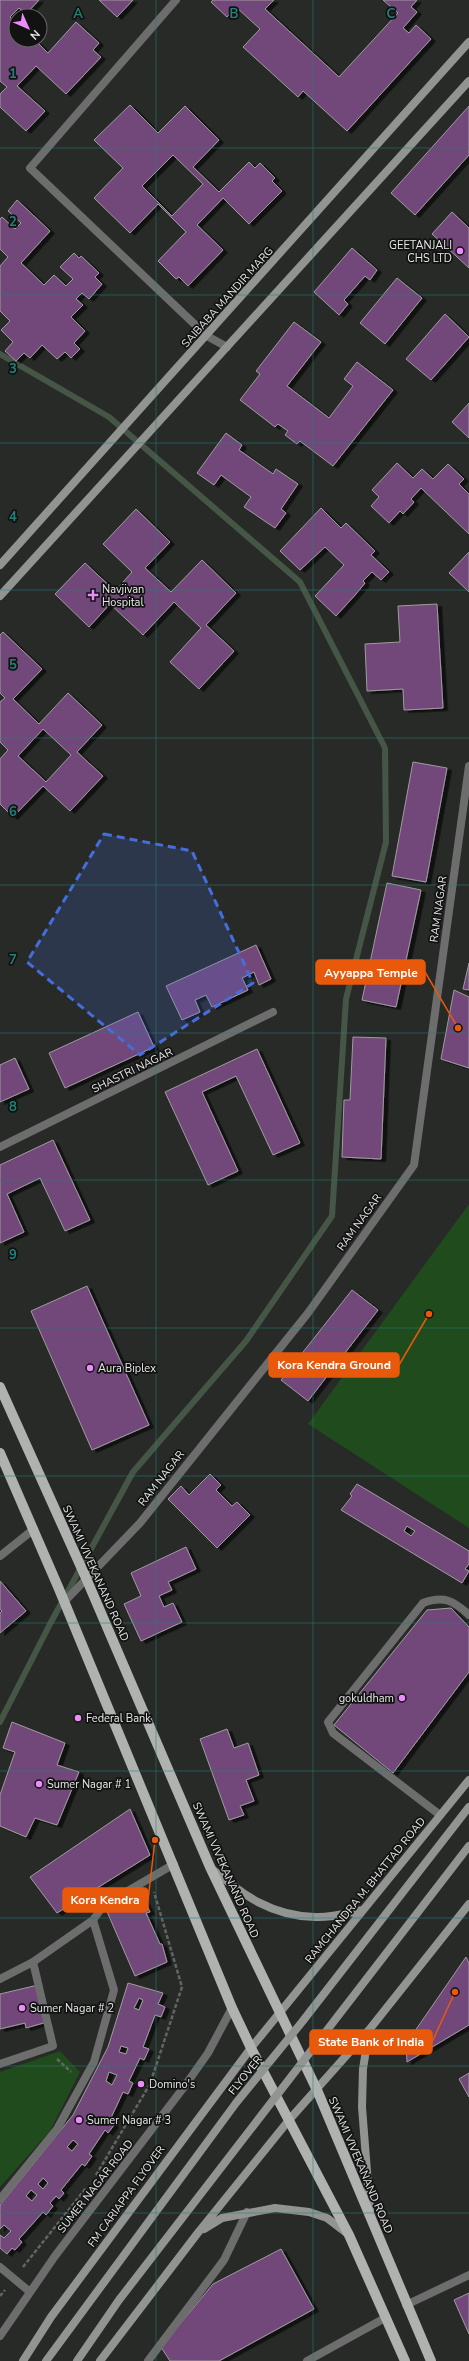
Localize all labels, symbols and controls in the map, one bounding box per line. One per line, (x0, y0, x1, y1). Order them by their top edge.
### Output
text: A (73, 5, 83, 23)
text: B (230, 5, 239, 23)
text: C (387, 5, 396, 23)
north arrow (8, 8, 48, 48)
text: N (27, 27, 43, 43)
text: 1 (9, 65, 17, 83)
text: 2 (9, 213, 17, 231)
place label: GEETANJALI CHS LTD (389, 238, 452, 266)
street label: SAIBABA MANDIR MARG (178, 244, 277, 351)
marker: GEETANJALI CHS LTD (455, 246, 465, 256)
text: 3 (9, 360, 17, 378)
text: 4 (9, 508, 17, 526)
place label: Navjivan Hospital (102, 582, 144, 610)
marker: Navjivan Hospital (87, 589, 99, 601)
text: 5 (9, 656, 17, 674)
text: 6 (9, 803, 17, 821)
street label: RAM NAGAR (426, 874, 451, 943)
text: 7 (9, 951, 17, 969)
callout: Ayyappa Temple (316, 960, 425, 984)
text: Ayyappa Temple (324, 965, 418, 981)
street label: SHASTRI NAGAR (89, 1044, 176, 1097)
text: 8 (9, 1098, 17, 1116)
street label: RAM NAGAR (334, 1190, 386, 1254)
text: 9 (9, 1246, 17, 1264)
callout: Kora Kendra Ground (269, 1353, 399, 1377)
text: Kora Kendra Ground (277, 1357, 391, 1373)
place label: Aura Biplex (98, 1361, 156, 1376)
marker: Aura Biplex (85, 1363, 95, 1373)
street label: RAM NAGAR (135, 1447, 188, 1509)
street label: SWAMI VIVEKANAND ROAD (59, 1503, 132, 1644)
place label: gokuldham (339, 1691, 394, 1706)
marker: gokuldham (397, 1693, 407, 1703)
place label: Federal Bank (86, 1711, 151, 1726)
marker: Federal Bank (73, 1713, 83, 1723)
place label: Sumer Nagar # 1 (47, 1777, 131, 1792)
marker: Sumer Nagar # 1 (34, 1779, 44, 1789)
street label: SWAMI VIVEKANAND ROAD (189, 1800, 262, 1941)
street label: RAMCHANDRA M. BHATTAD ROAD (302, 1814, 429, 1966)
callout: Kora Kendra (63, 1888, 148, 1912)
text: Kora Kendra (71, 1892, 139, 1908)
place label: Sumer Nagar # 2 (30, 2001, 114, 2016)
marker: Sumer Nagar # 2 (17, 2003, 27, 2013)
callout: State Bank of India (310, 2030, 432, 2054)
text: State Bank of India (318, 2034, 424, 2050)
street label: FLYOVER (225, 2052, 266, 2098)
place label: Domino's (149, 2077, 195, 2092)
marker: Domino's (136, 2079, 146, 2089)
street label: SWAMI VIVEKANAND ROAD (325, 2094, 396, 2236)
place label: Sumer Nagar # 3 (87, 2113, 171, 2128)
marker: Sumer Nagar # 3 (74, 2115, 84, 2125)
street label: SUMER NAGAR ROAD (54, 2136, 137, 2236)
street label: FM CARIAPPA FLYOVER (84, 2142, 169, 2250)

